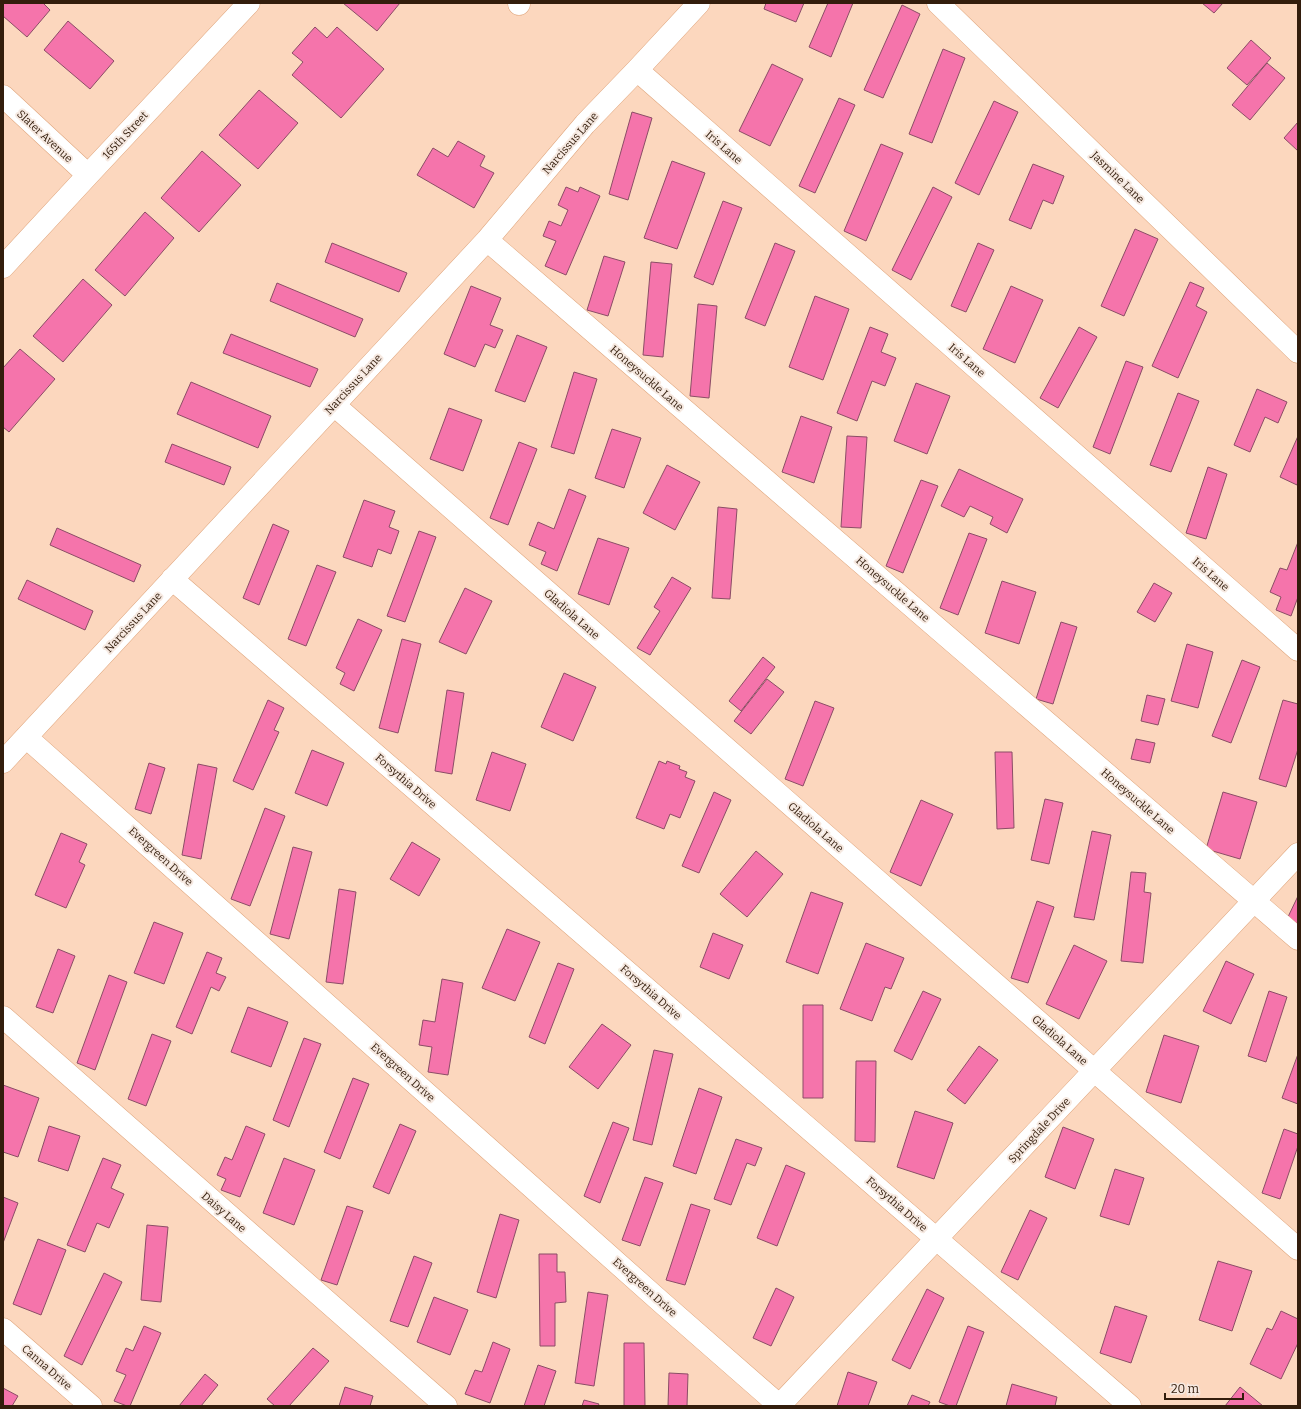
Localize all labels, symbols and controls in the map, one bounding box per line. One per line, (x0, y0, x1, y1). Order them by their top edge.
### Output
street label: Slater Avenue (14, 107, 75, 165)
street label: 165th Street (100, 109, 151, 162)
street label: Narcissus Lane (540, 110, 601, 177)
street label: Iris Lane (703, 128, 745, 167)
street label: Jasmine Lane (1088, 148, 1147, 206)
street label: Iris Lane (946, 341, 988, 380)
street label: Honeysuckle Lane (607, 343, 686, 414)
street label: Narcissus Lane (322, 352, 385, 417)
street label: Honeysuckle Lane (853, 554, 932, 625)
street label: Iris Lane (1190, 555, 1232, 594)
street label: Gladiola Lane (541, 587, 602, 642)
street label: Narcissus Lane (102, 590, 165, 655)
street label: Forsythia Drive (372, 751, 439, 811)
street label: Honeysuckle Lane (1098, 766, 1177, 837)
street label: Gladiola Lane (785, 800, 846, 855)
street label: Evergreen Drive (126, 824, 195, 889)
street label: Forsythia Drive (617, 962, 684, 1022)
street label: Gladiola Lane (1029, 1013, 1090, 1068)
street label: Evergreen Drive (368, 1040, 437, 1105)
street label: Springdale Drive (1006, 1095, 1073, 1166)
street label: Forsythia Drive (863, 1174, 930, 1234)
street label: Daisy Lane (199, 1189, 249, 1235)
street label: Evergreen Drive (610, 1255, 679, 1320)
street label: Canna Drive (19, 1342, 74, 1393)
scale bar (1165, 1375, 1243, 1401)
text: 20 m (1171, 1382, 1200, 1396)

